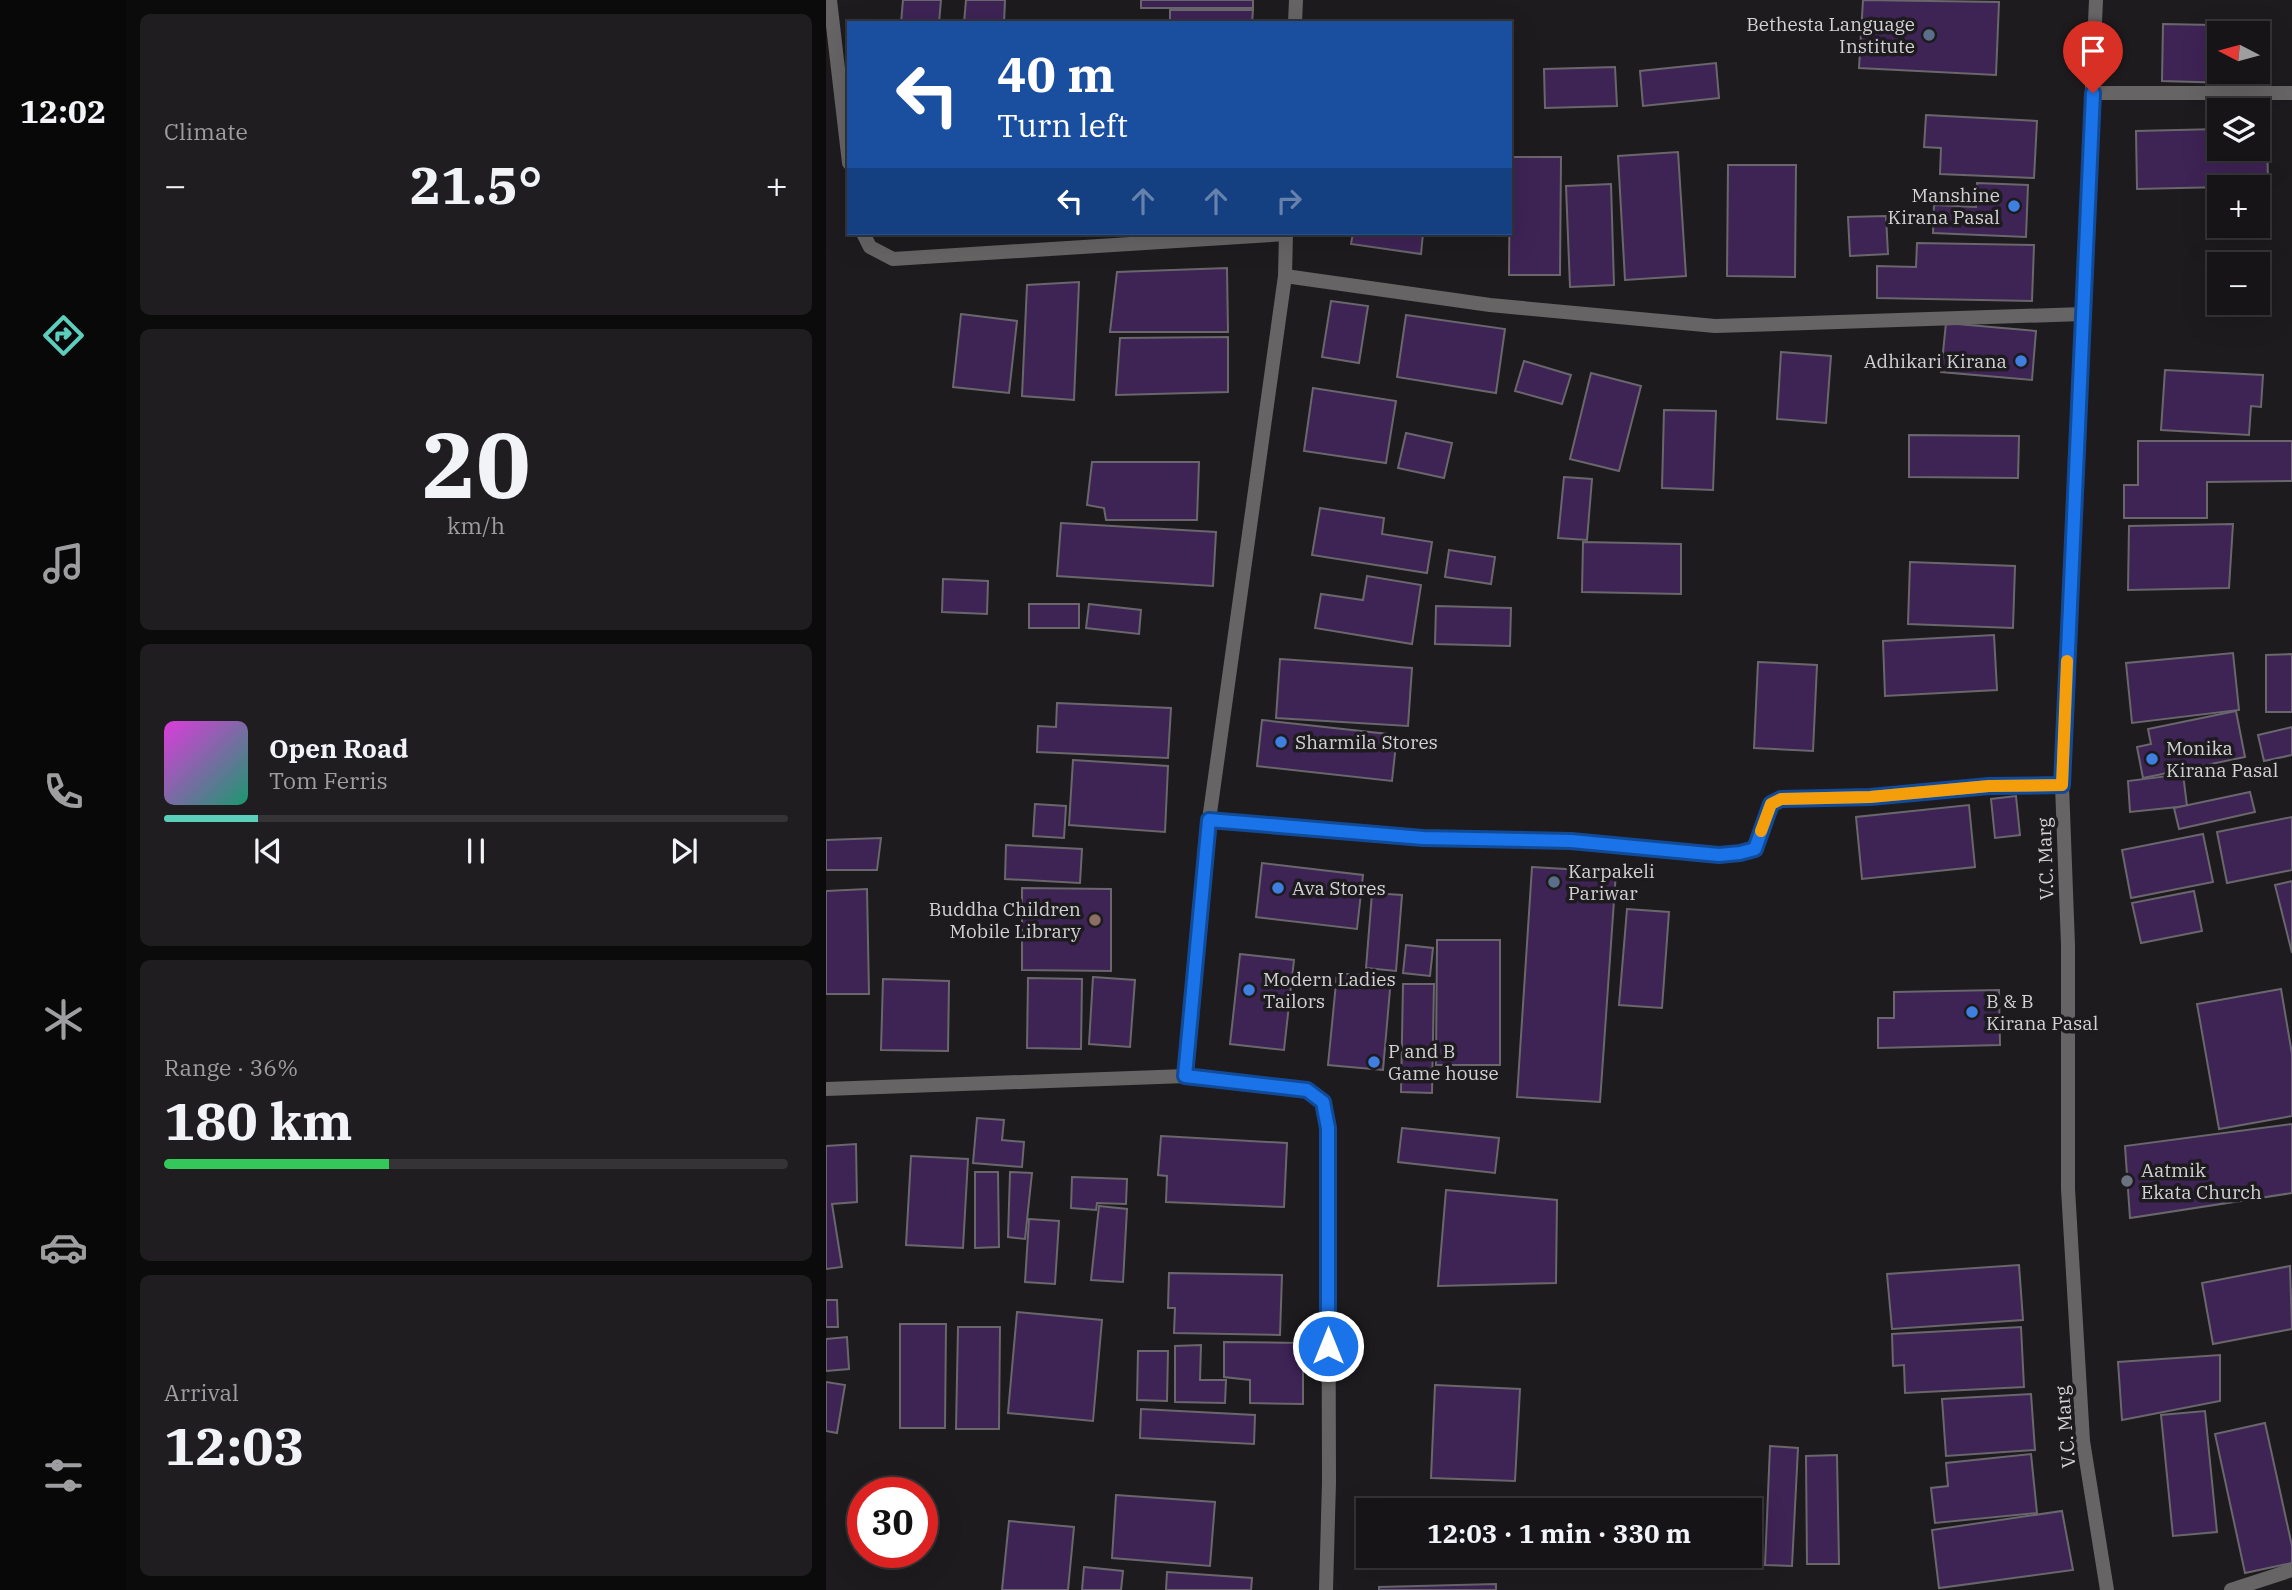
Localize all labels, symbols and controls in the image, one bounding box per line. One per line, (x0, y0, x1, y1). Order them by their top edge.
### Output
place label: Bethesta Language Institute (1746, 12, 1915, 58)
pin (2063, 21, 2123, 93)
north arrow (2207, 21, 2270, 84)
map controls (2207, 21, 2270, 315)
marker: Bethesta Language Institute (1921, 27, 1937, 43)
icon: arrive (2074, 32, 2112, 70)
text: 40 m (997, 42, 1115, 105)
icon: left (882, 49, 973, 140)
text: 12:02 (20, 90, 106, 132)
button: layers (2207, 98, 2270, 161)
text: Turn left (997, 104, 1128, 146)
text: Climate (164, 116, 248, 146)
text: 21.5° (410, 151, 542, 218)
text: − (164, 160, 187, 209)
text: + (765, 160, 788, 209)
button: + (2207, 175, 2270, 238)
icon: left (1051, 182, 1089, 220)
icon: ahead (1124, 182, 1162, 220)
icon: ahead (1197, 182, 1235, 220)
icon: right (1270, 182, 1308, 220)
place label: Manshine Kirana Pasal (1888, 183, 2000, 229)
marker: Manshine Kirana Pasal (2006, 198, 2022, 214)
button: − (2207, 252, 2270, 315)
icon: directions (39, 311, 88, 360)
place label: Adhikari Kirana (1864, 349, 2007, 373)
marker: Adhikari Kirana (2013, 353, 2029, 369)
text: 20 (421, 405, 531, 523)
text: km/h (447, 510, 505, 540)
icon: music (39, 539, 88, 588)
place label: Sharmila Stores (1295, 730, 1438, 754)
text: Open Road (269, 731, 408, 765)
marker: Sharmila Stores (1273, 734, 1289, 750)
place label: Monika Kirana Pasal (2166, 736, 2279, 782)
marker: Monika Kirana Pasal (2144, 751, 2160, 767)
text: Tom Ferris (269, 765, 388, 795)
icon: phone (39, 767, 88, 816)
street label: V.C. Marg (2032, 817, 2058, 901)
icon: previous (249, 832, 287, 870)
icon: pause (457, 832, 495, 870)
icon: next (665, 832, 703, 870)
place label: Karpakeli Pariwar (1568, 859, 1655, 905)
marker: Karpakeli Pariwar (1546, 874, 1562, 890)
place label: Ava Stores (1292, 876, 1386, 900)
marker: Ava Stores (1270, 880, 1286, 896)
place label: Buddha Children Mobile Library (929, 897, 1082, 943)
marker: Buddha Children Mobile Library (1087, 912, 1103, 928)
place label: Modern Ladies Tailors (1263, 967, 1396, 1013)
marker: Modern Ladies Tailors (1241, 982, 1257, 998)
place label: B & B Kirana Pasal (1986, 989, 2099, 1035)
icon: climate (39, 995, 88, 1044)
marker: B & B Kirana Pasal (1964, 1004, 1980, 1020)
place label: P and B Game house (1388, 1039, 1499, 1085)
text: Range · 36% (164, 1052, 298, 1082)
marker: P and B Game house (1366, 1054, 1382, 1070)
text: 180 km (164, 1087, 353, 1154)
place label: Aatmik Ekata Church (2141, 1158, 2262, 1204)
marker: Aatmik Ekata Church (2119, 1173, 2135, 1189)
icon: car (39, 1223, 88, 1272)
position arrow (1291, 1309, 1365, 1383)
text: Arrival (164, 1377, 239, 1407)
street label: V.C. Marg (2049, 1384, 2081, 1469)
text: 12:03 (164, 1412, 305, 1479)
icon: filters (39, 1451, 88, 1500)
speed limit sign: 30 (847, 1477, 938, 1568)
text: 12:03 · 1 min · 330 m (1427, 1516, 1691, 1550)

